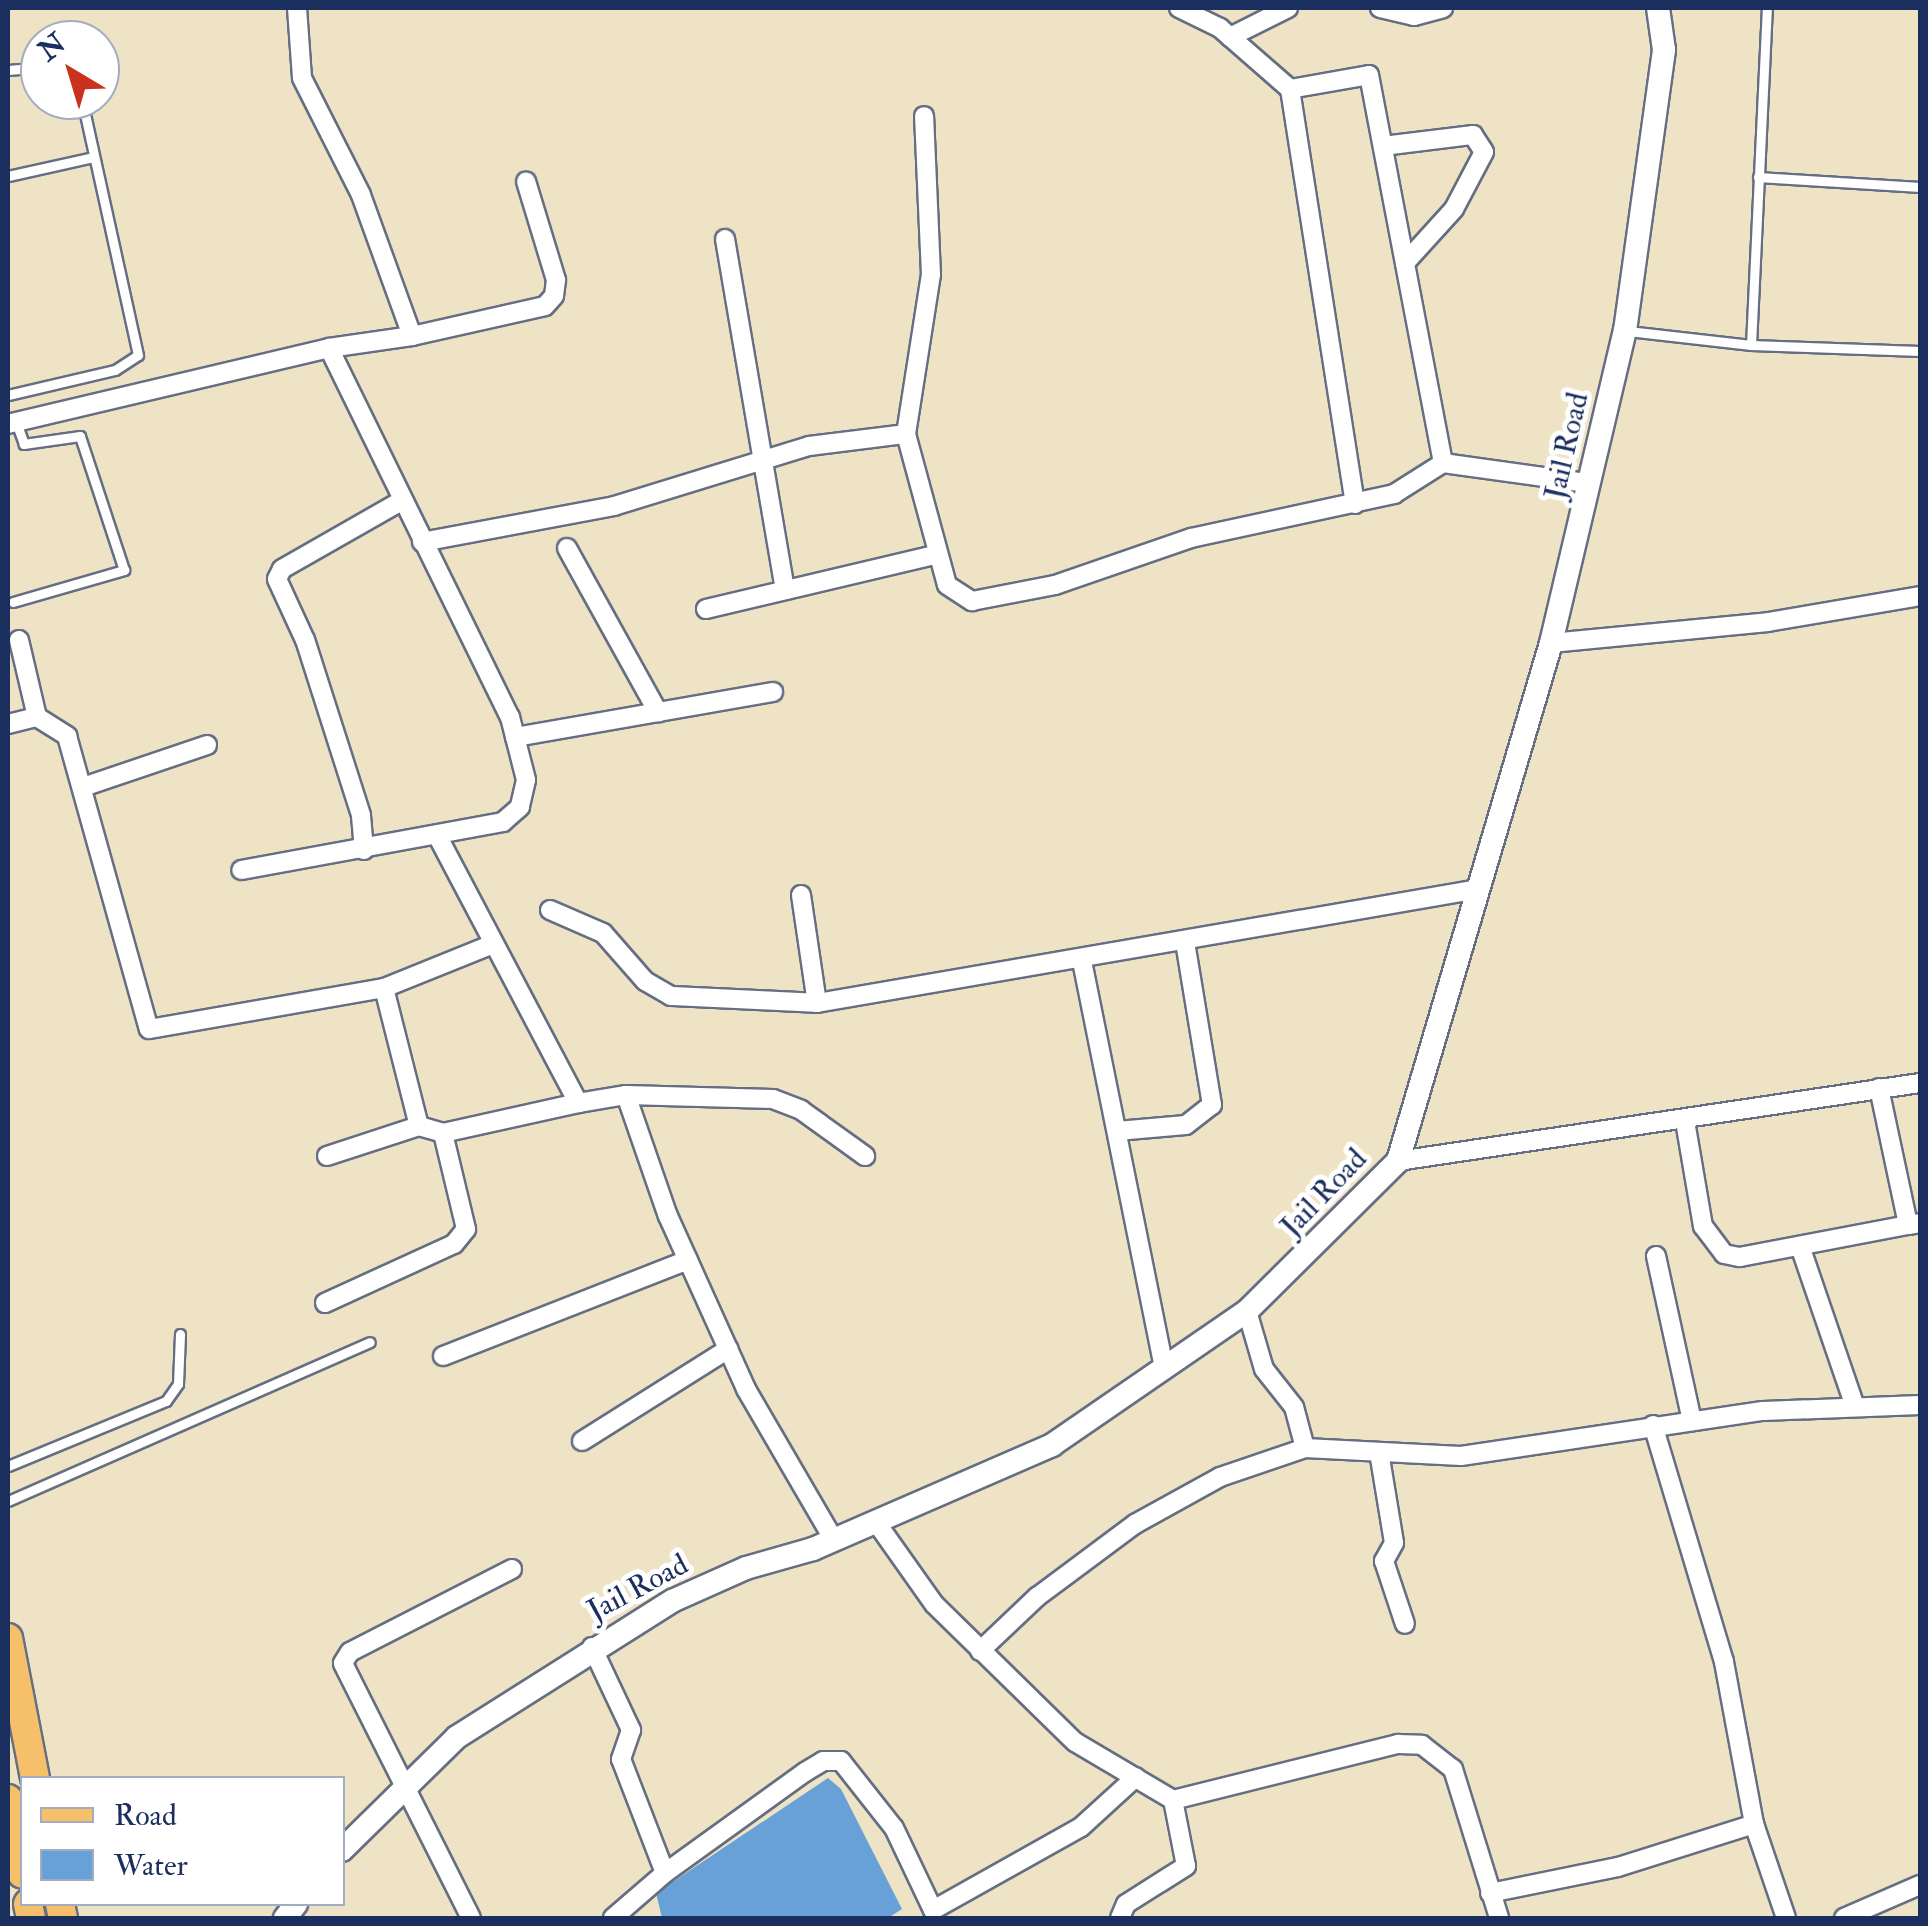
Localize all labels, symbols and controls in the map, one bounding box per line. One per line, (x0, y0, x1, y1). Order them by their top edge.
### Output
north arrow (20, 20, 120, 120)
text: N (32, 26, 73, 69)
street label: Jail Road (1537, 389, 1597, 503)
street label: Jail Road (1273, 1141, 1375, 1245)
street label: Jail Road (582, 1547, 694, 1629)
legend (20, 1776, 345, 1906)
text: Road (114, 1797, 177, 1834)
text: Water (114, 1847, 188, 1884)

